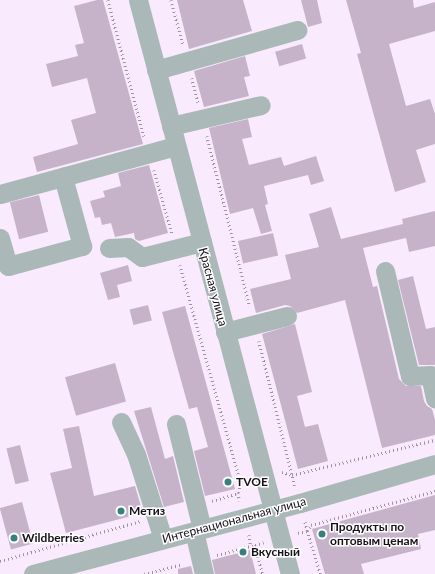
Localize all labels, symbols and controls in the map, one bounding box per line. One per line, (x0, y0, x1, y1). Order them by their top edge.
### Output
street label: Красная улица (196, 246, 230, 328)
place label: TVOE (236, 475, 268, 489)
marker: TVOE (223, 477, 233, 487)
street label: Интернациональная улица (160, 494, 308, 546)
place label: Метиз (129, 504, 165, 518)
marker: Метиз (116, 506, 126, 516)
place label: Продукты по оптовым ценам (330, 520, 418, 548)
marker: Продукты по оптовым ценам (317, 529, 327, 539)
place label: Wildberries (22, 531, 84, 545)
marker: Wildberries (9, 533, 19, 543)
place label: Вкусный (251, 545, 300, 559)
marker: Вкусный (238, 547, 248, 557)

